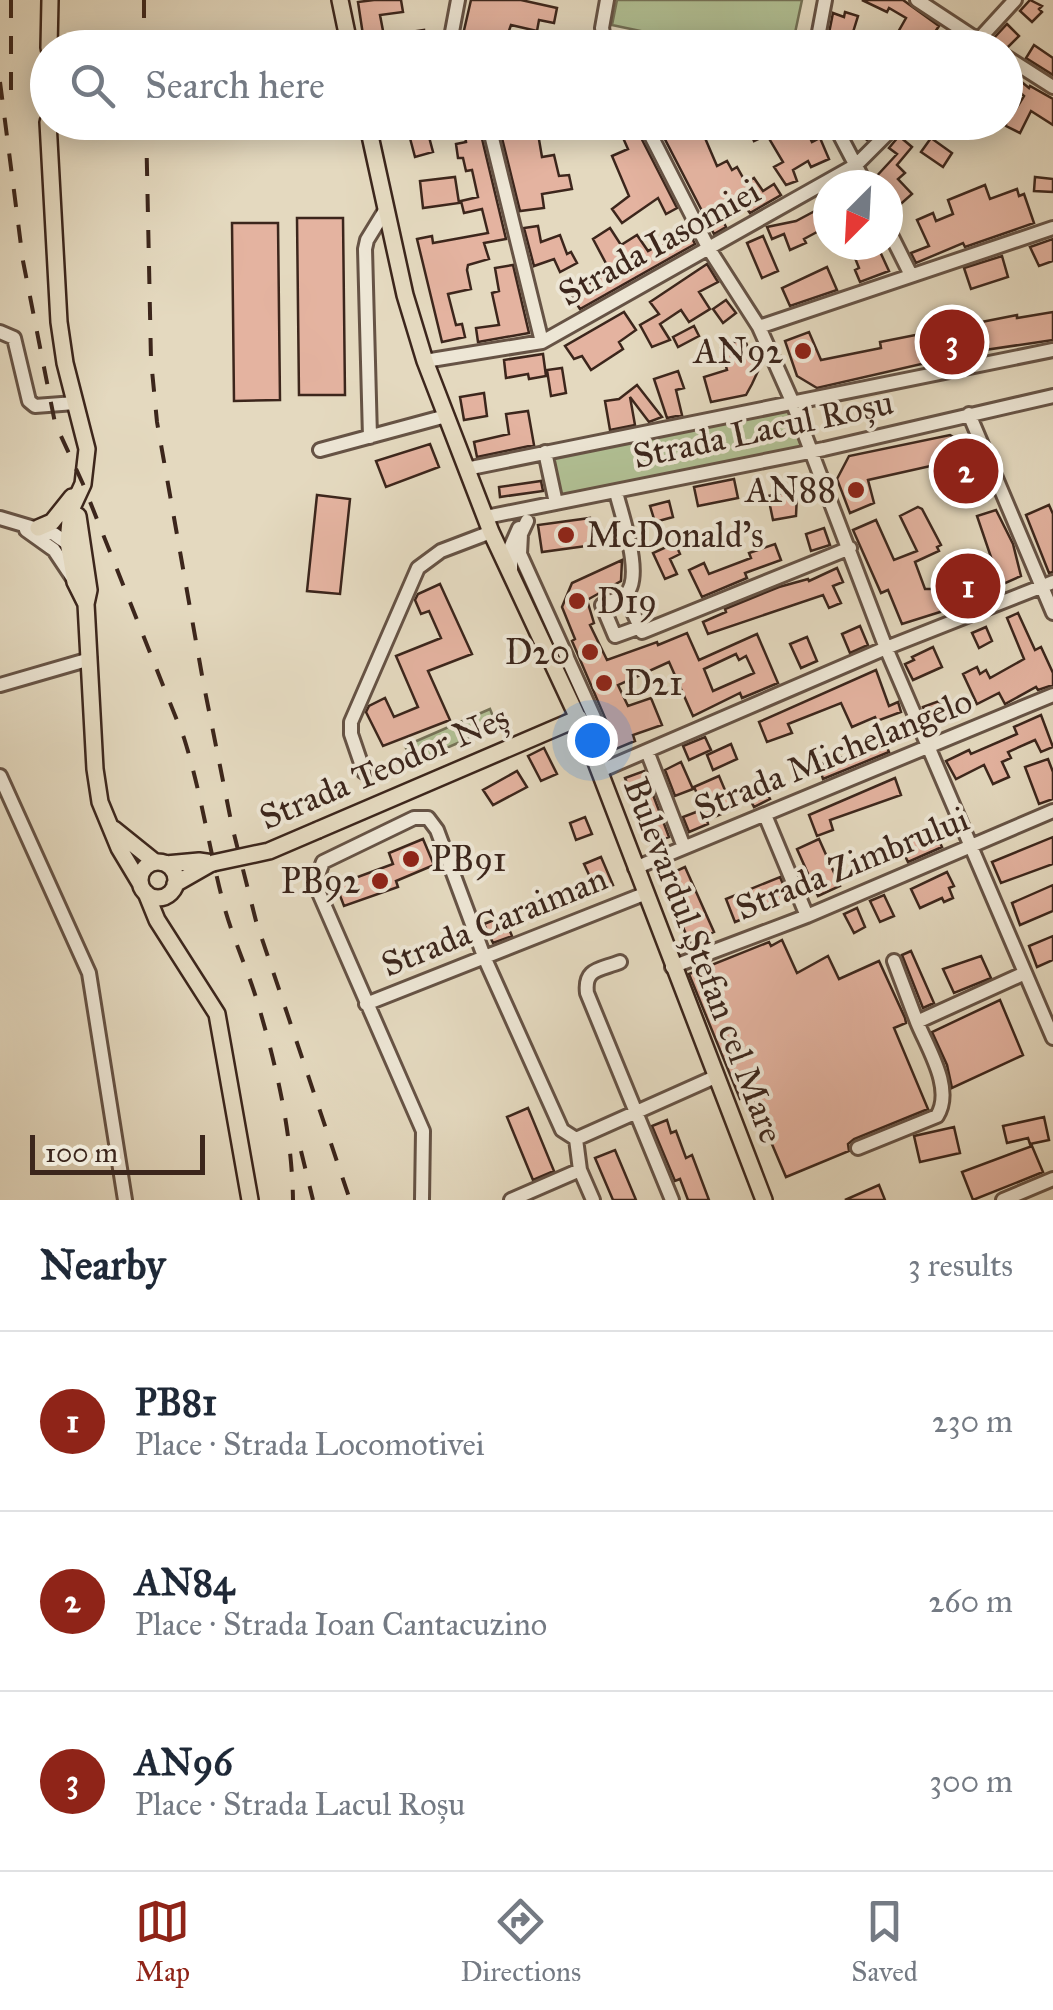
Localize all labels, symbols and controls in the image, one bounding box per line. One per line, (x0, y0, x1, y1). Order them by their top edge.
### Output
search box (30, 30, 1023, 140)
icon: search (65, 58, 120, 113)
text: Search here (145, 62, 325, 108)
street label: Strada Iasomiei (551, 169, 768, 315)
north arrow (813, 170, 903, 260)
pin: 3 (920, 304, 984, 380)
place label: AN92 (692, 330, 784, 373)
marker: AN92 (792, 340, 814, 362)
street label: Strada Lacul Roșu (629, 381, 897, 478)
pin: 2 (934, 434, 998, 508)
place label: AN88 (744, 469, 836, 512)
marker: AN88 (845, 479, 867, 501)
place label: McDonald's (586, 514, 764, 557)
marker: McDonald's (555, 524, 577, 546)
pin: 1 (936, 548, 1000, 624)
place label: D19 (597, 580, 657, 623)
marker: D19 (566, 590, 588, 612)
place label: D20 (505, 631, 570, 674)
marker: D20 (579, 641, 601, 663)
place label: D21 (624, 662, 683, 705)
marker: D21 (593, 672, 615, 694)
street label: Strada Michelangelo (688, 679, 978, 830)
street label: Strada Teodor Neș (253, 696, 515, 839)
your location (567, 715, 618, 766)
street label: Bulevardul Ștefan cel Mare (614, 771, 793, 1149)
street label: Strada Zimbrului (729, 797, 975, 930)
place label: PB91 (431, 838, 507, 881)
marker: PB91 (400, 848, 422, 870)
street label: Strada Caraiman (375, 857, 613, 986)
place label: PB92 (281, 860, 361, 903)
marker: PB92 (369, 870, 391, 892)
scale bar (30, 1130, 205, 1174)
text: 100 m (45, 1135, 118, 1170)
text: Nearby (40, 1239, 165, 1291)
text: 3 results (908, 1246, 1013, 1285)
text: PB81 (135, 1379, 217, 1425)
text: 1 (66, 1402, 79, 1441)
text: 230 m (932, 1402, 1013, 1441)
text: Place · Strada Locomotivei (135, 1425, 485, 1464)
text: AN84 (135, 1559, 234, 1605)
text: 2 (65, 1582, 80, 1621)
text: 260 m (928, 1582, 1013, 1621)
text: Place · Strada Ioan Cantacuzino (135, 1605, 547, 1644)
text: AN96 (135, 1739, 233, 1785)
text: 3 (66, 1762, 79, 1801)
text: 300 m (929, 1762, 1013, 1801)
text: Place · Strada Lacul Roșu (135, 1785, 465, 1824)
tab: Map (135, 1894, 190, 1989)
tab: Directions (460, 1894, 581, 1989)
tab: Saved (851, 1894, 918, 1989)

